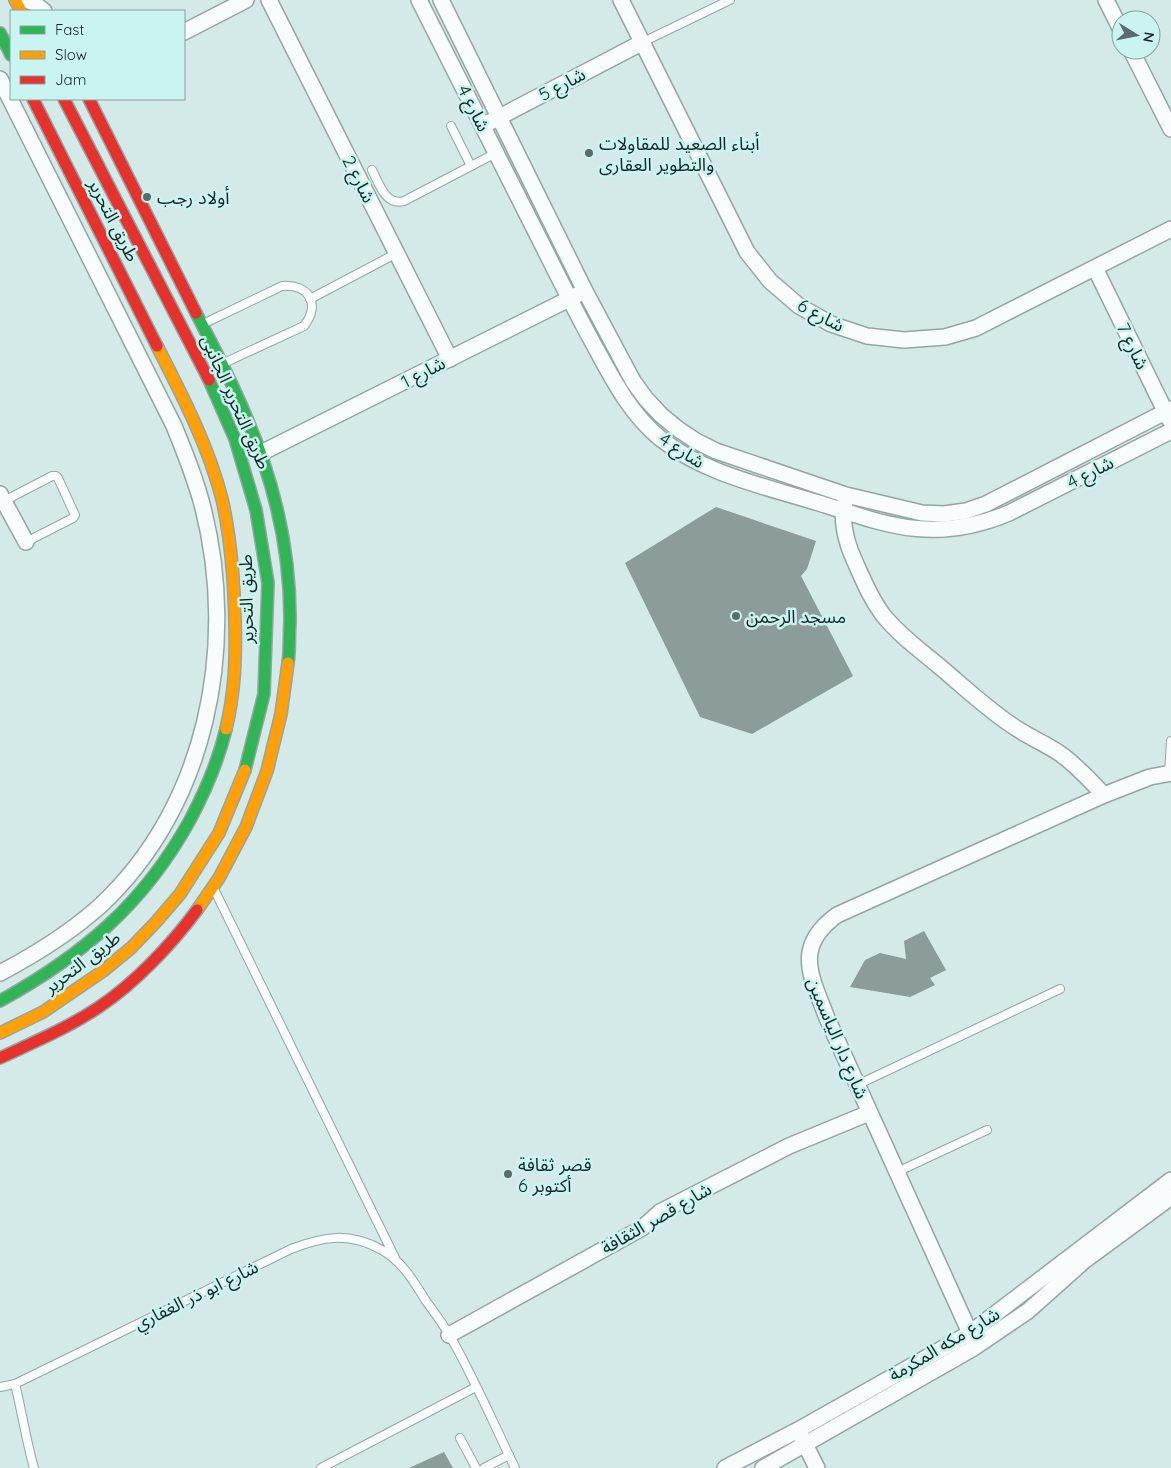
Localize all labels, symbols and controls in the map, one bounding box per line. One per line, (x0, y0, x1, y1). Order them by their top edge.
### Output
legend (10, 10, 185, 100)
north arrow (1111, 10, 1161, 60)
text: Fast (55, 20, 84, 39)
text: N (1139, 31, 1159, 44)
text: Slow (55, 45, 87, 64)
street label: شارع 5 (535, 62, 591, 108)
text: Jam (55, 70, 86, 89)
street label: شارع 4 (450, 81, 495, 137)
place label: أبناء الصعيد للمقاولات والتطوير العقارى (599, 132, 759, 176)
marker: أبناء الصعيد للمقاولات والتطوير العقارى (583, 147, 595, 159)
street label: شارع 2 (335, 152, 381, 208)
street label: طريق التحرير (83, 174, 145, 265)
place label: أولاد رجب (157, 186, 229, 209)
marker: أولاد رجب (141, 191, 153, 203)
street label: شارع 6 (792, 293, 848, 339)
street label: شارع 7 (1109, 319, 1154, 374)
street label: طريق التحرير الجانبى (196, 331, 276, 473)
street label: شارع 1 (397, 351, 450, 396)
street label: شارع 4 (653, 427, 709, 476)
street label: شارع 4 (1063, 451, 1119, 496)
street label: طريق التحرير (234, 554, 258, 645)
place label: مسجد الرحمن (746, 605, 846, 628)
marker: مسجد الرحمن (730, 610, 742, 622)
street label: طريق التحرير (38, 926, 125, 999)
street label: شارع دار الياسمين (799, 974, 874, 1103)
place label: قصر ثقافة 6 أكتوبر (518, 1153, 592, 1197)
marker: قصر ثقافة 6 أكتوبر (502, 1168, 514, 1180)
street label: شارع قصر الثقافة (597, 1177, 717, 1262)
street label: شارع ابو ذر الغفاري (130, 1255, 263, 1338)
street label: شارع مكه المكرمة (884, 1302, 1005, 1389)

